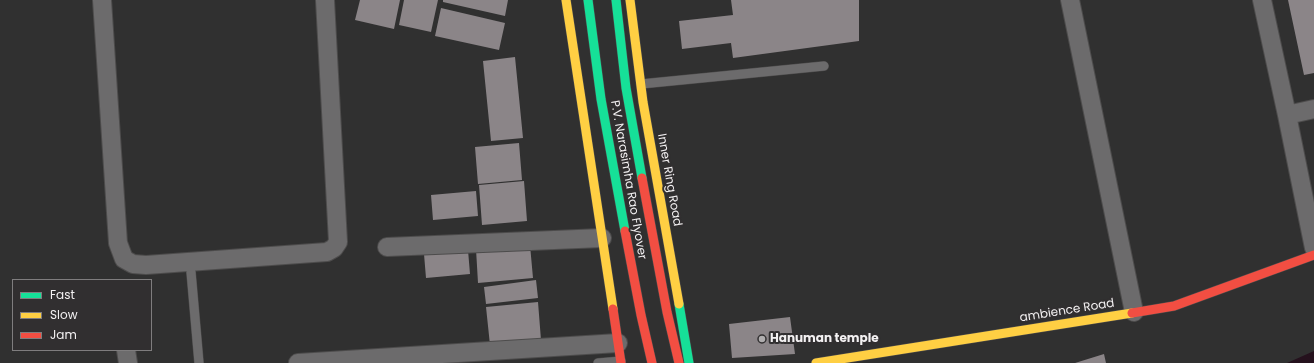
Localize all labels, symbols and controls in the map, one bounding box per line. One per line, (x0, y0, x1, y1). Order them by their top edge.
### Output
street label: P.V. Narasimha Rao Flyover (607, 99, 649, 261)
street label: Inner Ring Road (654, 133, 684, 227)
legend (12, 279, 152, 351)
text: Fast (50, 286, 75, 303)
street label: ambience Road (1019, 296, 1115, 326)
text: Slow (50, 306, 78, 323)
text: Jam (50, 326, 77, 343)
place label: Hanuman temple (770, 332, 879, 346)
marker: Hanuman temple (757, 334, 767, 344)

